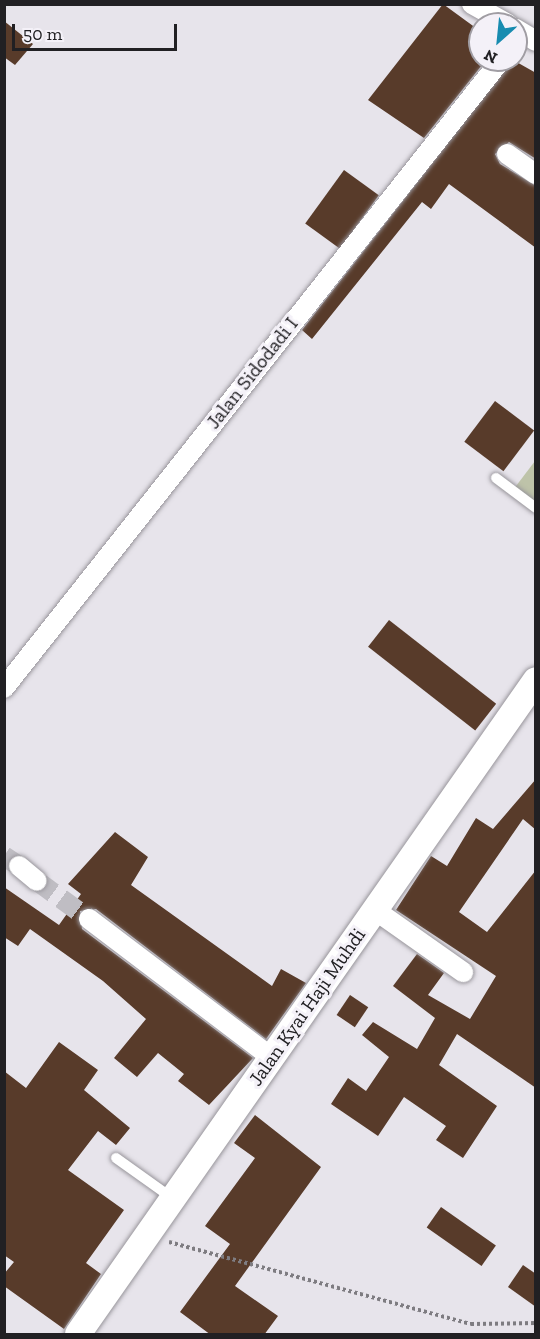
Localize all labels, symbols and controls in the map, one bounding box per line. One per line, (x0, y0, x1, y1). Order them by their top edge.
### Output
scale bar (15, 12, 180, 50)
north arrow (468, 12, 528, 72)
text: 50 m (23, 23, 62, 45)
text: N (481, 45, 500, 68)
street label: Jalan Sidodadi I (201, 312, 303, 434)
street label: Jalan Kyai Haji Muhdi (244, 923, 370, 1091)

